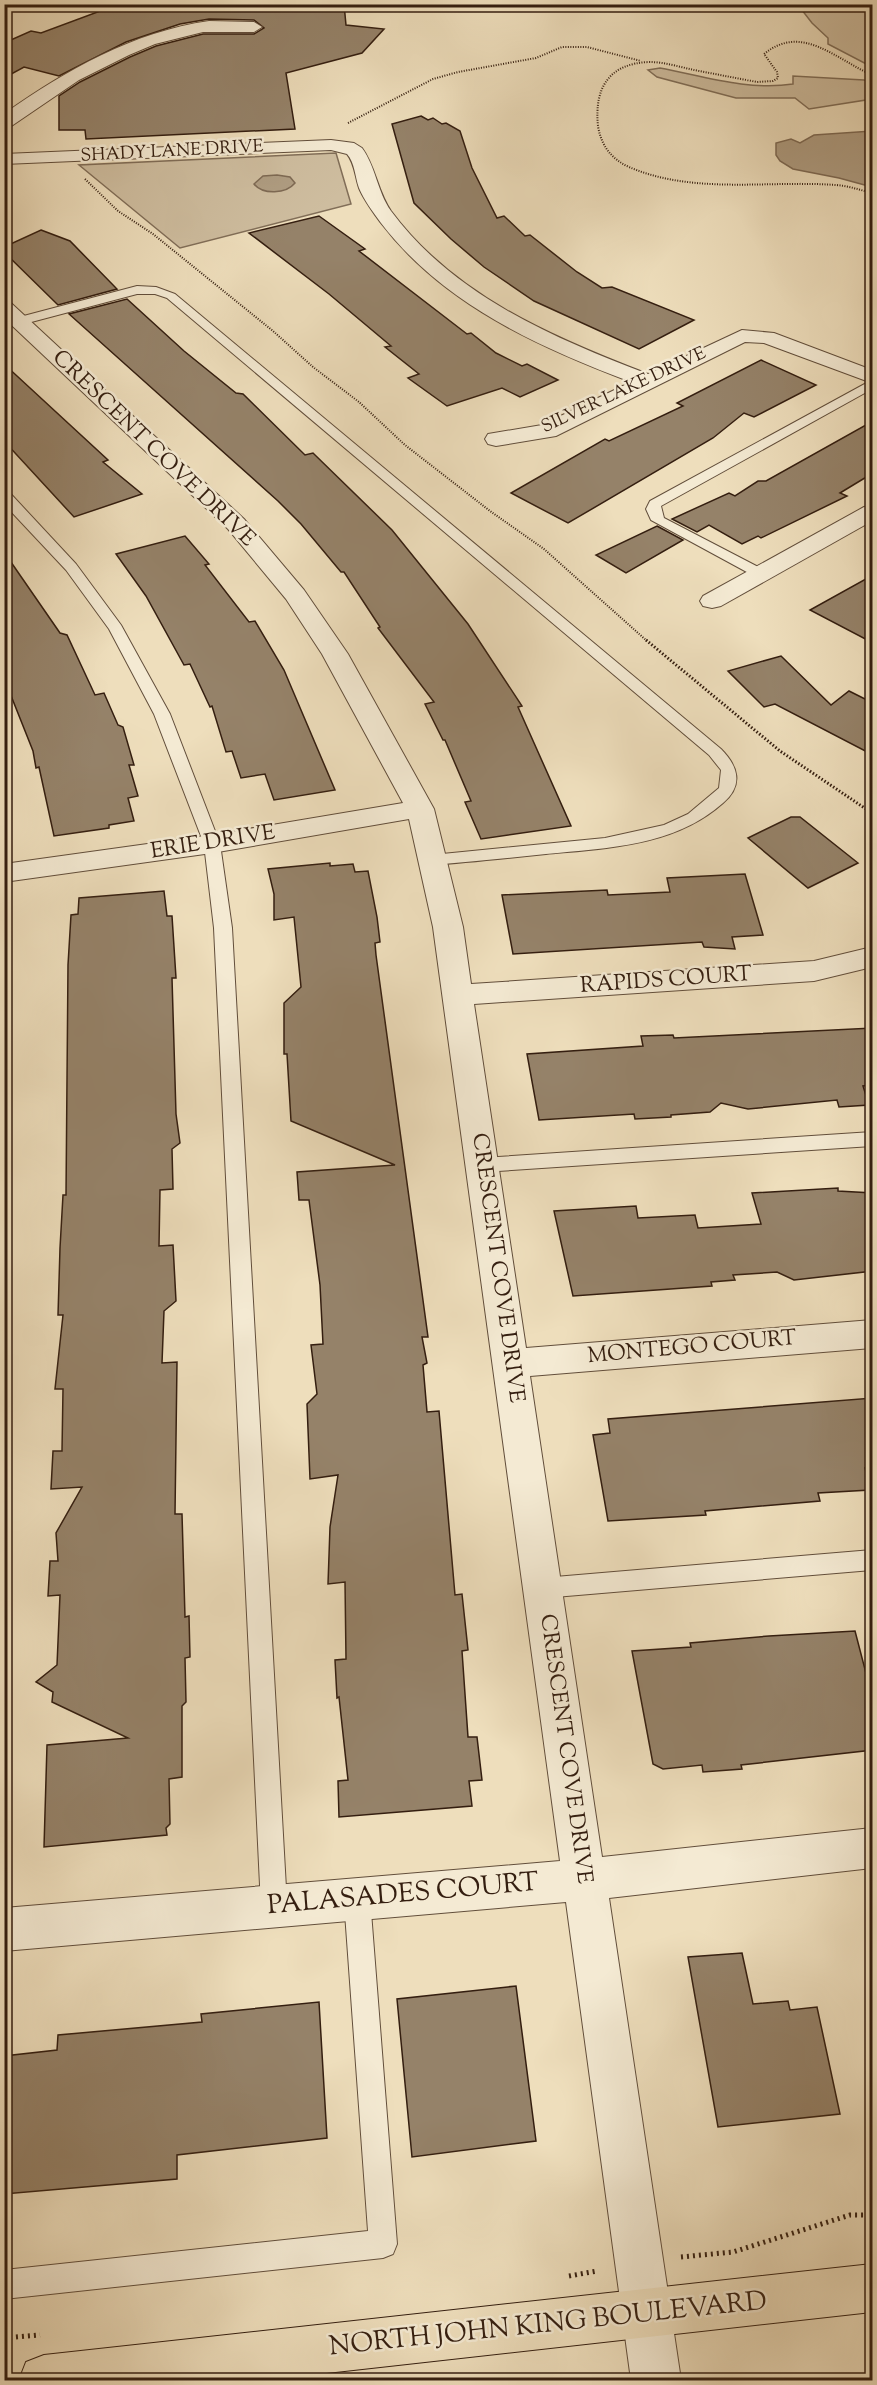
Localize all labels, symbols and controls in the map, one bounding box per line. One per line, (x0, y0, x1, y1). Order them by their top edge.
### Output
street label: SHADY LANE DRIVE (80, 134, 264, 170)
street label: SILVER LAKE DRIVE (537, 341, 711, 441)
street label: CRESCENT COVE DRIVE (44, 343, 262, 555)
street label: ERIE DRIVE (148, 817, 278, 869)
street label: RAPIDS COURT (579, 959, 754, 1003)
street label: CRESCENT COVE DRIVE (462, 1131, 532, 1405)
street label: MONTEGO COURT (586, 1323, 798, 1373)
street label: CRESCENT COVE DRIVE (530, 1612, 600, 1886)
street label: PALASADES COURT (266, 1864, 540, 1926)
street label: NORTH JOHN KING BOULEVARD (327, 2283, 769, 2367)

